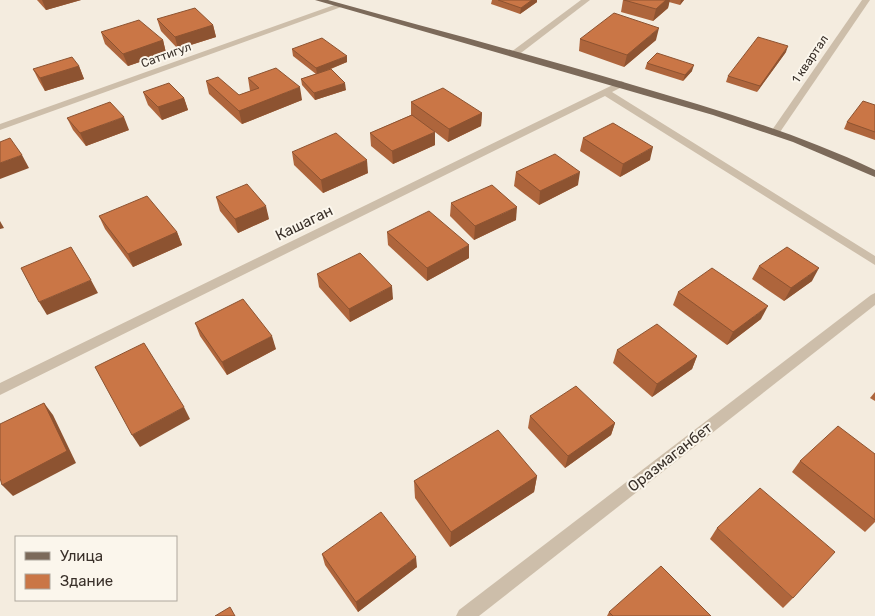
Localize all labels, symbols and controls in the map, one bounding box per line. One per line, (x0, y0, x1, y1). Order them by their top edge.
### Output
street label: 1 квартал (789, 32, 831, 86)
street label: Саттигул (139, 39, 193, 71)
street label: Кашаган (272, 201, 336, 245)
street label: Оразмаганбет (624, 418, 716, 496)
legend (15, 536, 178, 601)
text: Улица (60, 547, 103, 565)
text: Здание (60, 572, 113, 590)

